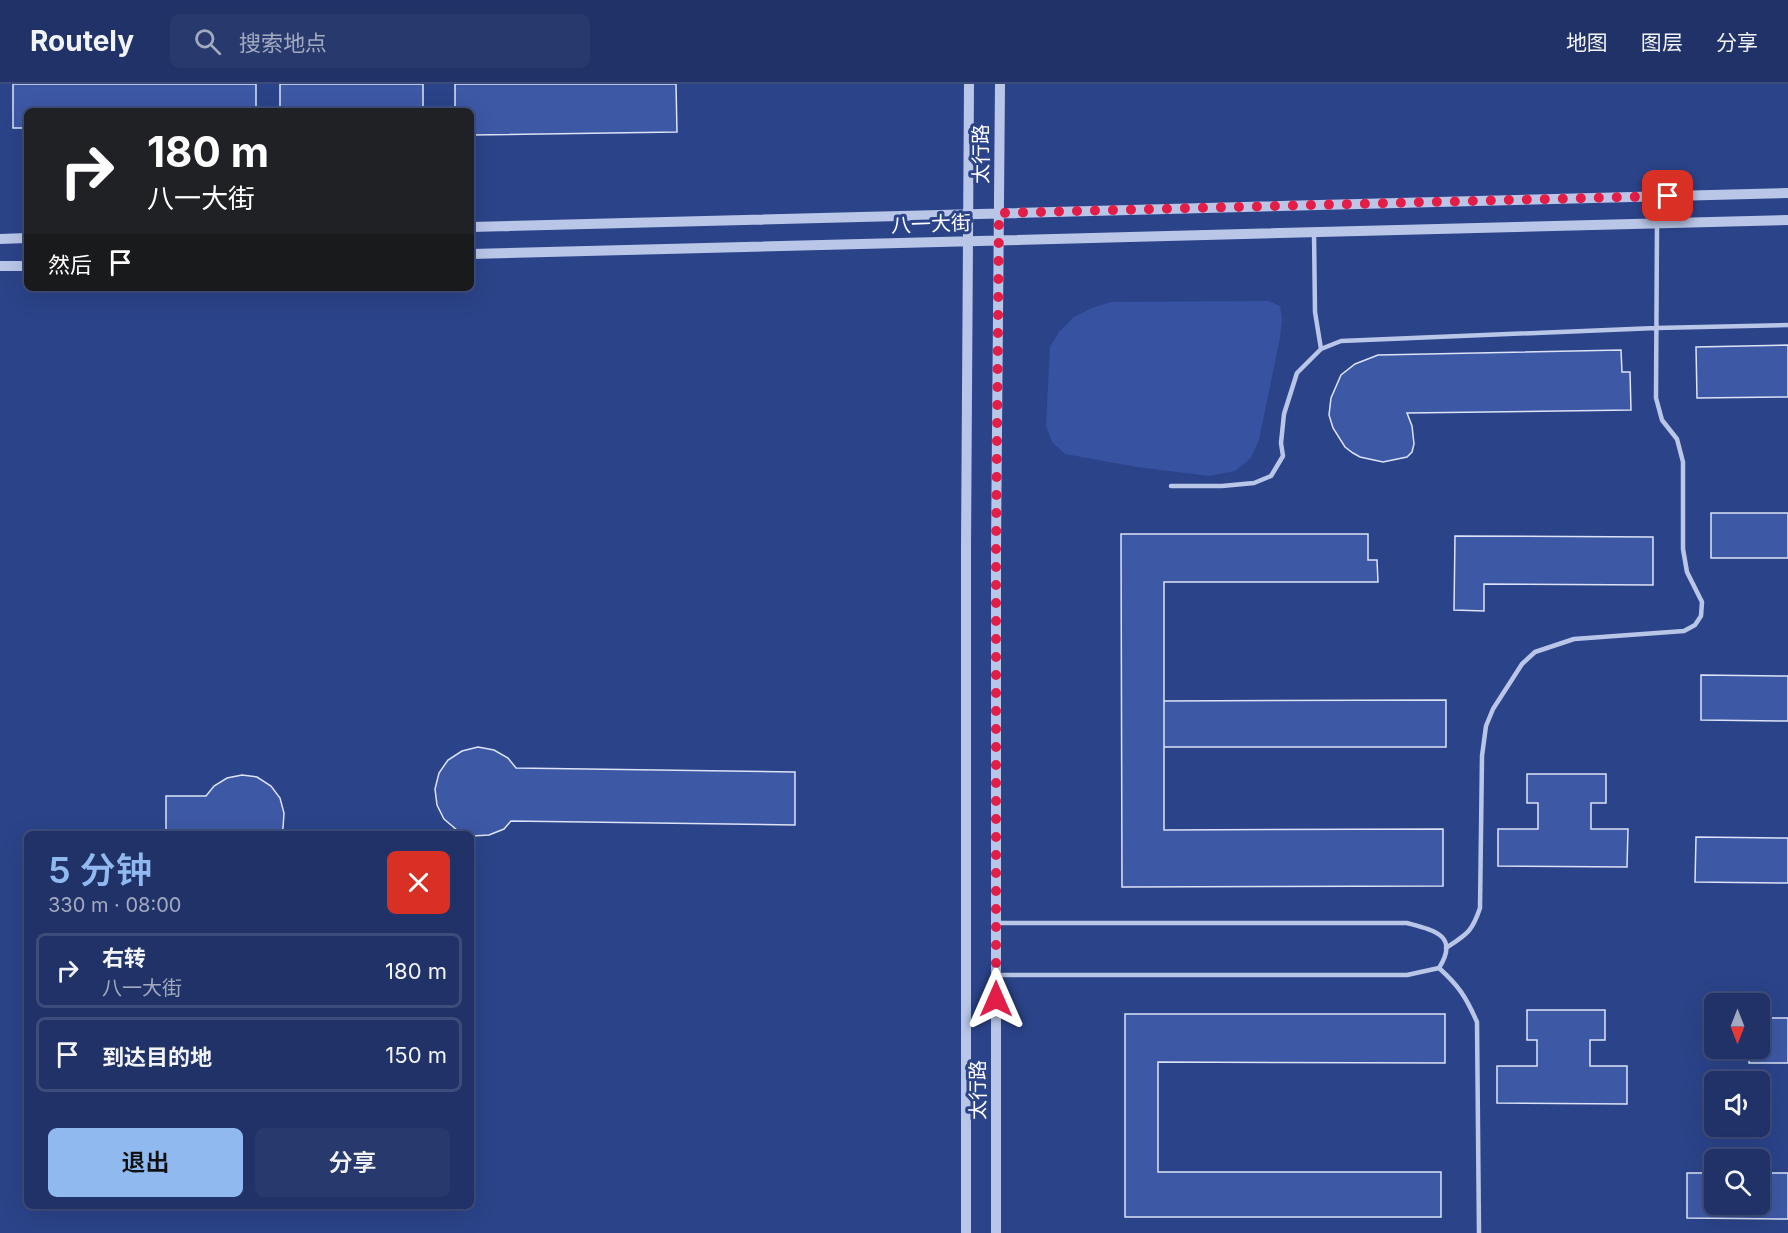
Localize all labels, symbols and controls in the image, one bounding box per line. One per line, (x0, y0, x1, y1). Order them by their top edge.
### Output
search box (170, 14, 590, 68)
text: Routely (30, 24, 134, 58)
icon: search (191, 25, 224, 58)
text: 搜索地点 (239, 30, 327, 56)
text: 地图 (1566, 30, 1608, 55)
text: 图层 (1641, 30, 1683, 55)
text: 分享 (1716, 30, 1758, 55)
street label: 太行路 (969, 124, 993, 184)
text: 180 m (147, 126, 269, 177)
icon: right (48, 132, 126, 210)
pin (1642, 170, 1693, 221)
icon: arrive (1651, 179, 1684, 212)
text: 八一大街 (147, 182, 255, 215)
street label: 八一大街 (891, 211, 971, 237)
icon: arrive (104, 246, 137, 279)
text: 然后 (48, 252, 92, 278)
text: 5 分钟 (48, 848, 152, 892)
button: close (387, 851, 450, 914)
text: 330 m · 08:00 (48, 893, 181, 917)
text: 右转 (102, 945, 146, 971)
icon: right (51, 954, 84, 987)
text: 180 m (385, 958, 447, 984)
position arrow (964, 967, 1028, 1031)
text: 八一大街 (102, 976, 182, 1000)
north arrow (1704, 993, 1770, 1059)
map controls (1704, 993, 1770, 1215)
icon: arrive (51, 1038, 84, 1071)
text: 150 m (385, 1042, 447, 1068)
text: 到达目的地 (102, 1044, 212, 1070)
street label: 太行路 (966, 1060, 990, 1120)
button: sound (1704, 1071, 1770, 1137)
button: 退出 (48, 1128, 243, 1197)
button: 分享 (255, 1128, 450, 1197)
button: search (1704, 1149, 1770, 1215)

